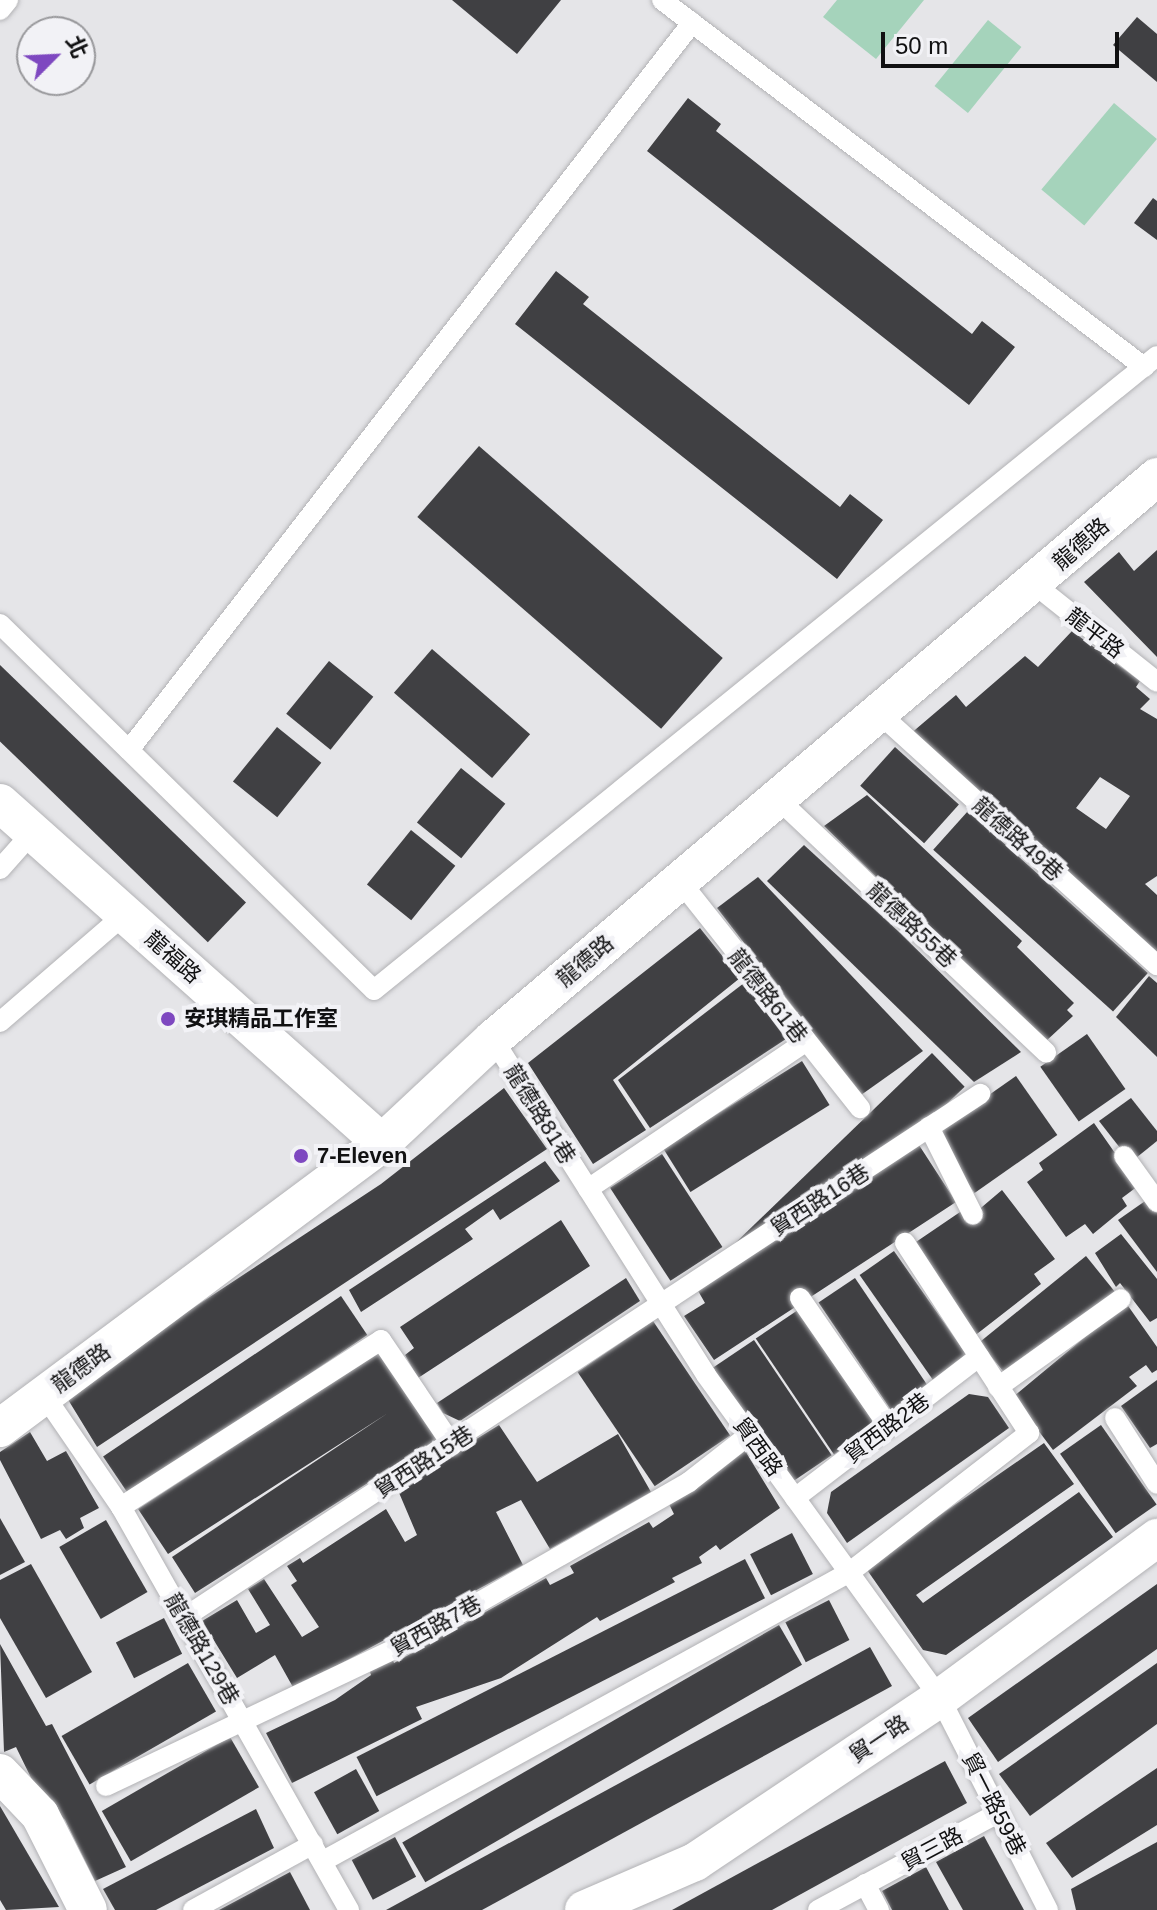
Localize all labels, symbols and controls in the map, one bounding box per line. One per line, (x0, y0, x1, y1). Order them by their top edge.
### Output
north arrow (16, 16, 96, 96)
scale bar (885, 16, 1123, 66)
text: 北 (61, 32, 92, 62)
text: 50 m (895, 32, 948, 59)
street label: 龍德路 (1047, 512, 1115, 576)
street label: 龍平路 (1061, 602, 1129, 664)
street label: 龍德路49巷 (967, 792, 1069, 886)
street label: 龍德路55巷 (862, 877, 962, 973)
street label: 龍福路 (140, 925, 206, 989)
street label: 龍德路 (551, 930, 619, 992)
street label: 龍德路61巷 (723, 944, 813, 1048)
place label: 安琪精品工作室 (184, 1006, 338, 1032)
marker: 安琪精品工作室 (159, 1010, 177, 1028)
street label: 龍德路81巷 (499, 1059, 581, 1169)
place label: 7-Eleven (317, 1143, 407, 1169)
marker: 7-Eleven (292, 1147, 310, 1165)
street label: 貿西路16巷 (766, 1158, 874, 1242)
street label: 龍德路 (47, 1338, 115, 1398)
street label: 貿西路2巷 (839, 1387, 935, 1469)
street label: 貿西路 (728, 1413, 788, 1481)
street label: 貿西路15巷 (370, 1420, 478, 1504)
street label: 龍德路129巷 (159, 1588, 245, 1710)
street label: 貿西路7巷 (386, 1590, 486, 1662)
street label: 貿一路 (844, 1710, 914, 1768)
street label: 貿一路59巷 (957, 1748, 1031, 1860)
street label: 貿三路 (897, 1822, 967, 1876)

